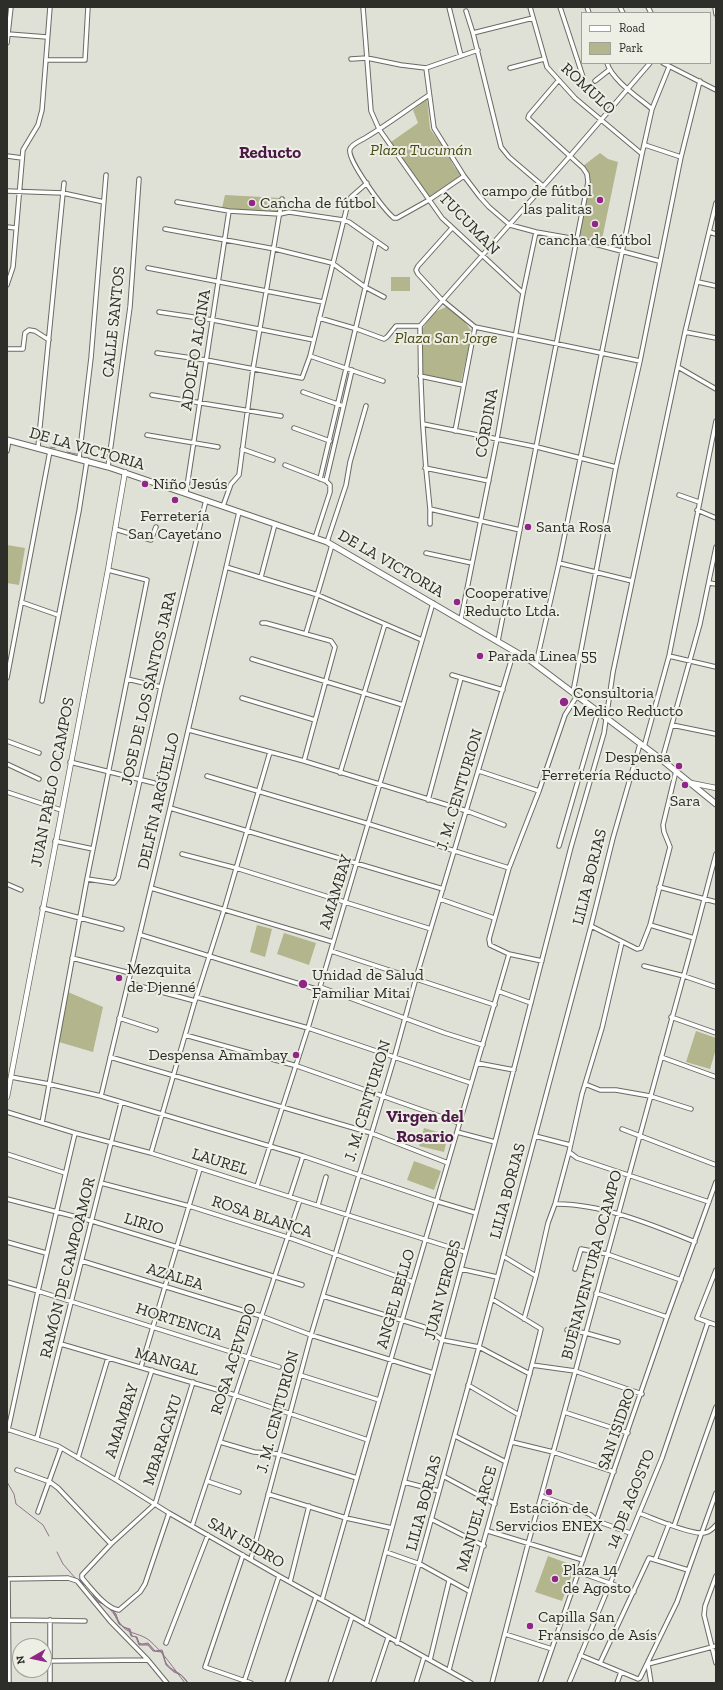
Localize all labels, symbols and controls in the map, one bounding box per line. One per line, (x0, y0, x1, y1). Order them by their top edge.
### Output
legend (581, 12, 711, 64)
text: Road (619, 21, 645, 35)
text: Park (619, 41, 643, 55)
street label: ROMULO (557, 59, 619, 119)
park label: Plaza Tucumán (370, 140, 472, 160)
district label: Reducto (239, 143, 301, 163)
place label: campo de fútbol las palitas (481, 181, 592, 219)
street label: TUCUMAN (435, 189, 503, 259)
place label: Cancha de fútbol (260, 193, 376, 213)
marker: campo de fútbol las palitas (595, 195, 605, 205)
marker: Cancha de fútbol (247, 198, 257, 208)
marker: cancha de fútbol (590, 219, 600, 229)
place label: cancha de fútbol (539, 230, 651, 250)
street label: CALLE SANTOS (99, 266, 129, 378)
street label: ADOLFO ALCINA (177, 288, 215, 412)
park label: Plaza San Jorge (395, 328, 497, 348)
street label: CÓRDINA (471, 387, 503, 459)
street label: DE LA VICTORIA (27, 423, 147, 475)
place label: Niño Jesús (153, 474, 227, 494)
marker: Niño Jesús (140, 479, 150, 489)
marker: Ferretería San Cayetano (170, 495, 180, 505)
place label: Ferretería San Cayetano (128, 506, 222, 544)
place label: Santa Rosa (536, 517, 611, 537)
marker: Santa Rosa (523, 522, 533, 532)
street label: DE LA VICTORIA (335, 526, 447, 602)
place label: Cooperative Reducto Ltda. (465, 583, 560, 621)
street label: JOSE DE LOS SANTOS JARA (117, 589, 181, 787)
marker: Cooperative Reducto Ltda. (452, 597, 462, 607)
place label: Parada Linea 55 (488, 646, 597, 666)
marker: Parada Linea 55 (475, 651, 485, 661)
place label: Consultoria Medico Reducto (573, 683, 683, 721)
street label: JUAN PABLO OCAMPOS (27, 696, 79, 868)
marker: Consultoria Medico Reducto (558, 696, 570, 708)
street label: J. M. CENTURION (432, 727, 488, 853)
street label: DELFÍN ARGÜELLO (134, 731, 184, 871)
place label: Despensa Ferretería Reducto (541, 747, 671, 785)
marker: Despensa Ferretería Reducto (674, 761, 684, 771)
marker: Sara (680, 780, 690, 790)
place label: Sara (670, 791, 700, 811)
street label: LILIA BORJAS (569, 827, 611, 927)
street label: AMAMBAY (316, 852, 356, 932)
place label: Mezquita de Djenné (127, 959, 196, 997)
place label: Unidad de Salud Familiar Mitai (312, 965, 424, 1003)
marker: Mezquita de Djenné (114, 973, 124, 983)
marker: Unidad de Salud Familiar Mitai (297, 978, 309, 990)
street label: J. M. CENTURION (340, 1038, 396, 1164)
place label: Despensa Amambay (149, 1045, 288, 1065)
marker: Despensa Amambay (291, 1050, 301, 1060)
district label: Virgen del Rosario (386, 1107, 464, 1147)
street label: LILIA BORJAS (486, 1141, 530, 1241)
street label: LAUREL (190, 1144, 250, 1180)
street label: BUENAVENTURA OCAMPO (557, 1168, 627, 1362)
street label: RAMÓN DE CAMPOAMOR (36, 1175, 100, 1361)
street label: ROSA BLANCA (209, 1192, 315, 1242)
street label: LIRIO (122, 1209, 166, 1239)
street label: JUAN VEROES (420, 1238, 466, 1342)
street label: ANGEL BELLO (373, 1247, 419, 1351)
street label: AZALEA (144, 1259, 206, 1295)
street label: HORTENCIA (133, 1299, 225, 1345)
street label: ROSA ACEVEDO (207, 1301, 261, 1417)
street label: MANGAL (133, 1344, 201, 1380)
street label: J. M. CENTURION (252, 1349, 304, 1475)
street label: AMAMBAY (101, 1381, 143, 1461)
street label: SAN ISIDRO (594, 1386, 640, 1472)
street label: MBARACAYU (139, 1392, 187, 1488)
street label: 14 DE AGOSTO (602, 1447, 660, 1551)
street label: LILIA BORJAS (402, 1453, 446, 1553)
street label: MANUEL ARCE (453, 1464, 501, 1574)
marker: Estación de Servicios ENEX (544, 1487, 554, 1497)
place label: Estación de Servicios ENEX (496, 1498, 602, 1536)
street label: SAN ISIDRO (204, 1513, 288, 1573)
place label: Plaza 14 de Agosto (563, 1560, 631, 1598)
marker: Plaza 14 de Agosto (550, 1574, 560, 1584)
place label: Capilla San Fransisco de Asís (538, 1607, 657, 1645)
marker: Capilla San Fransisco de Asís (525, 1621, 535, 1631)
north arrow (12, 1638, 52, 1678)
text: N (14, 1655, 28, 1665)

